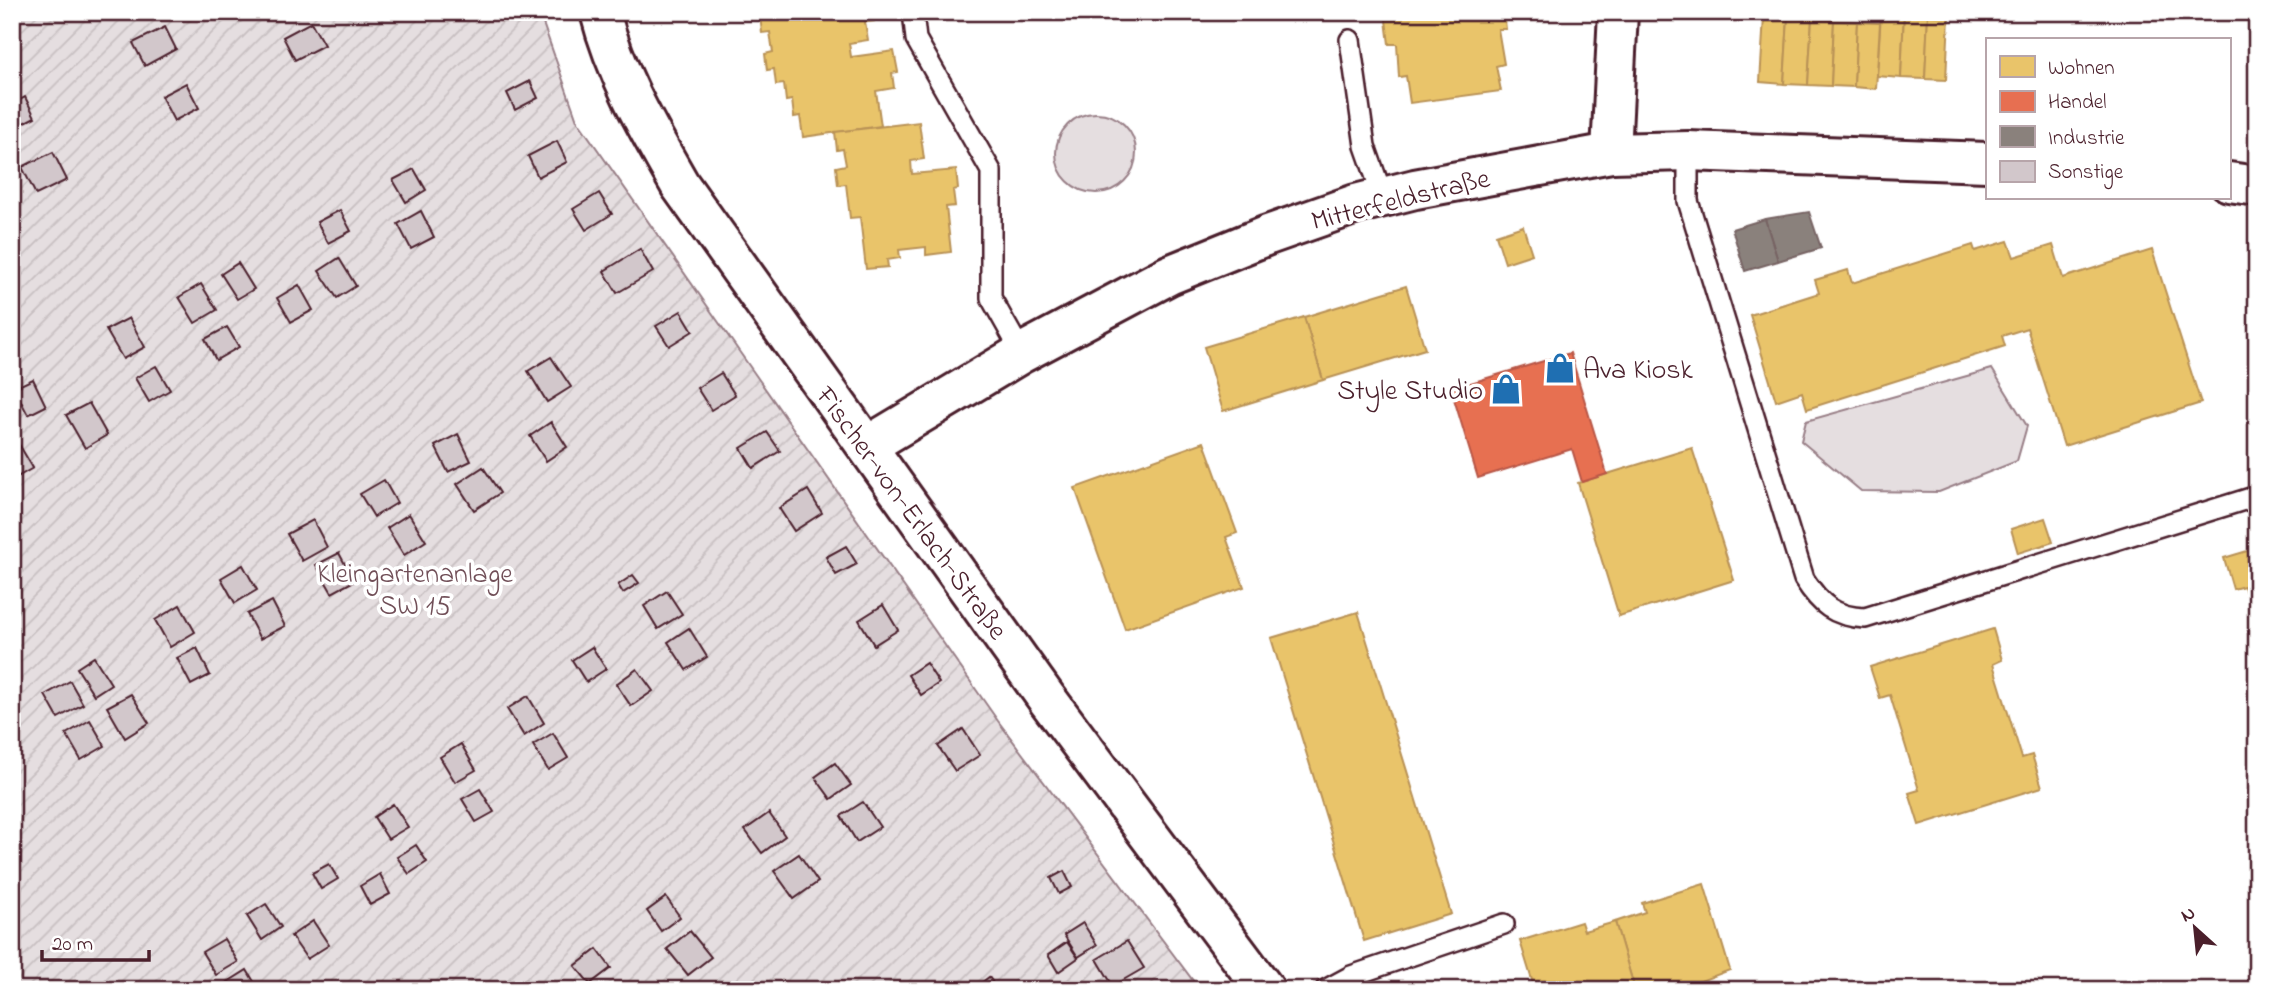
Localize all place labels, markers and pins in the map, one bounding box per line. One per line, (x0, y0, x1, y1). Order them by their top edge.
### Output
shop icon: Ava Kiosk (1543, 351, 1577, 385)
place label: Ava Kiosk (1583, 351, 1694, 392)
place label: Style Studio (1337, 372, 1483, 413)
shop icon: Style Studio (1489, 372, 1523, 406)

